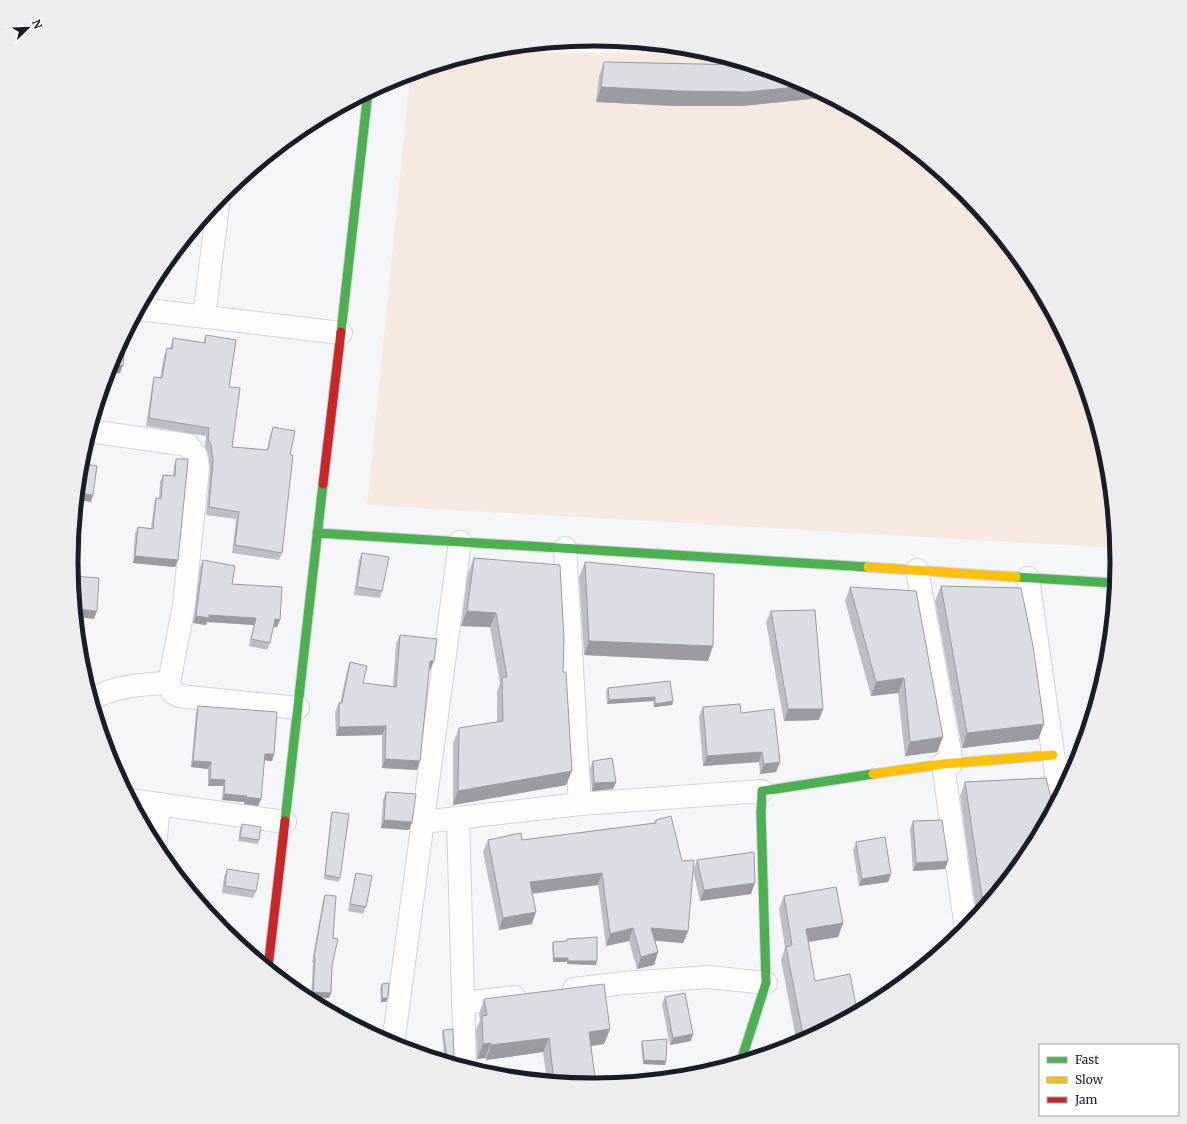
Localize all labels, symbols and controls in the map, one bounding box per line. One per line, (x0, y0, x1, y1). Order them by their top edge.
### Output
north arrow (8, 8, 48, 48)
text: N (29, 17, 45, 31)
legend (1039, 1044, 1179, 1116)
text: Fast (1075, 1052, 1099, 1067)
text: Slow (1075, 1072, 1104, 1087)
text: Jam (1074, 1092, 1098, 1107)

